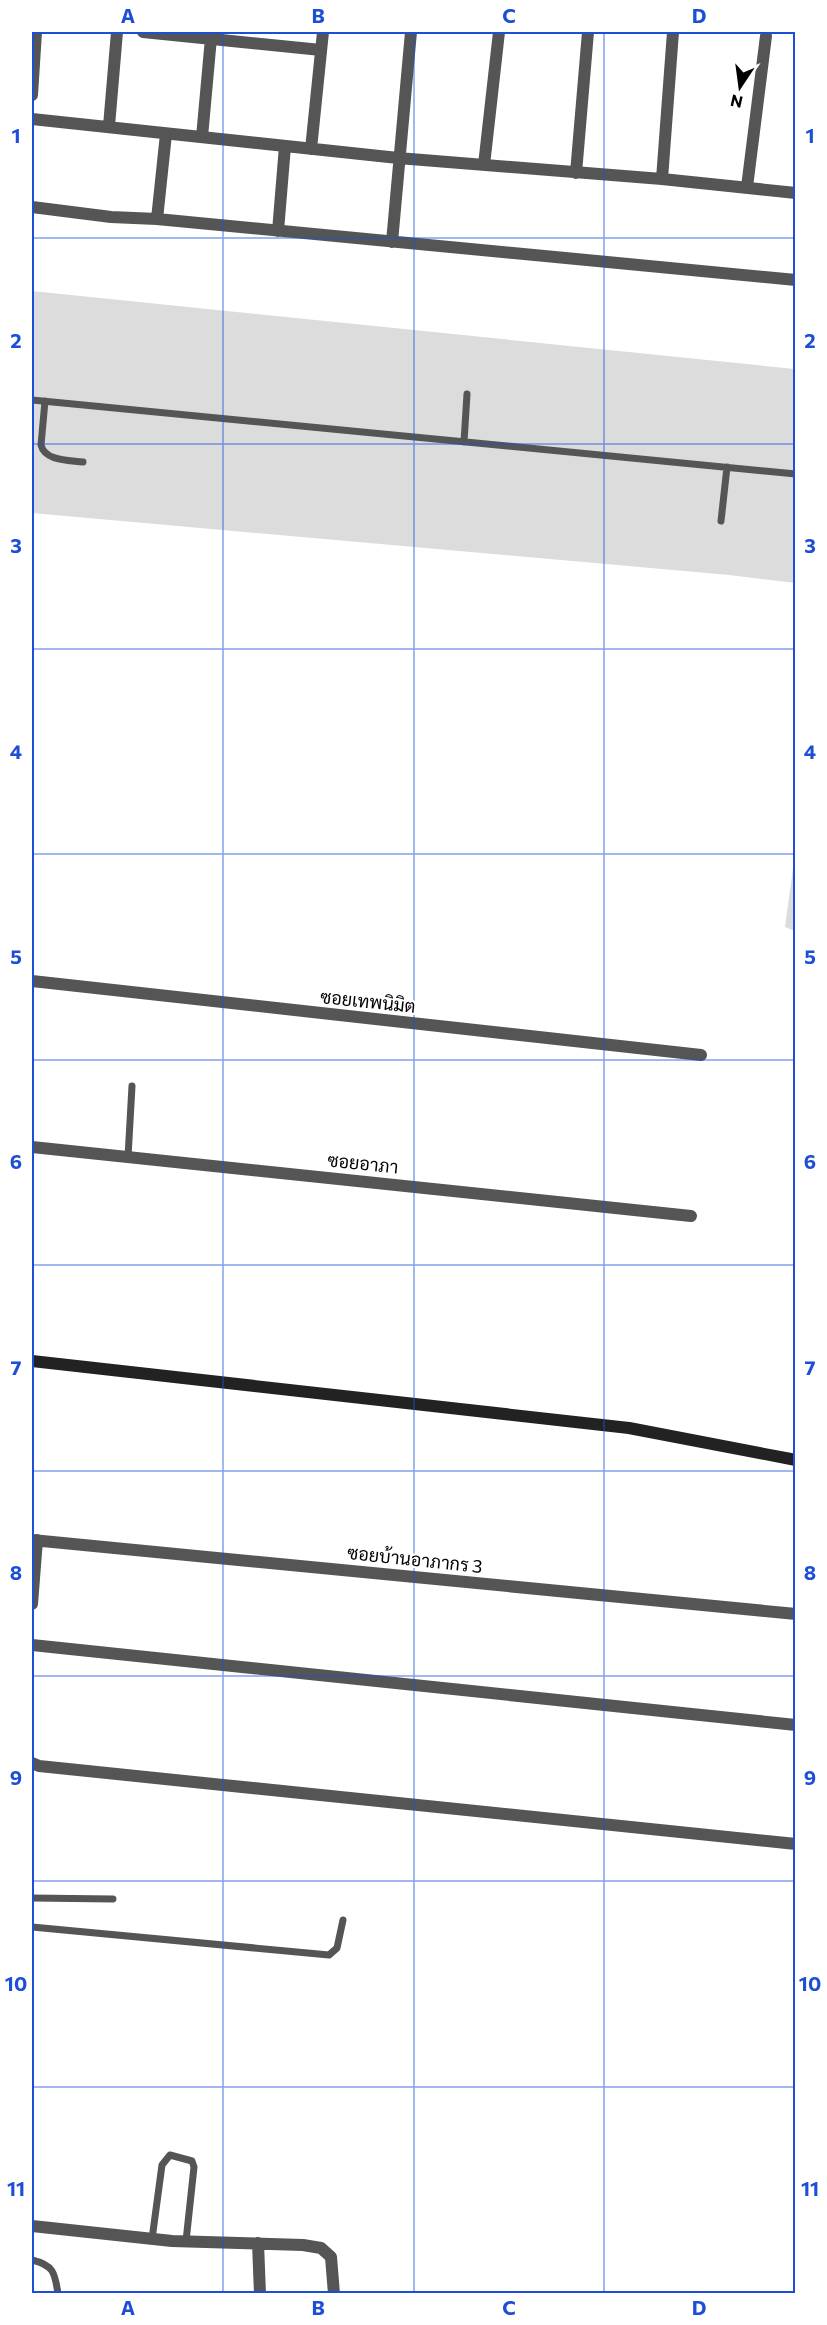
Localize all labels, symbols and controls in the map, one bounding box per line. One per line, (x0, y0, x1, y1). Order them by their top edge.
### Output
text: A (121, 3, 135, 27)
text: B (311, 3, 325, 27)
text: C (502, 3, 516, 27)
text: D (692, 3, 706, 27)
north arrow (710, 57, 770, 117)
text: N (729, 91, 744, 113)
text: 1 (11, 123, 21, 147)
text: 1 (805, 123, 815, 147)
text: 2 (10, 328, 22, 352)
text: 2 (804, 328, 816, 352)
text: 3 (10, 533, 22, 557)
text: 3 (804, 533, 816, 557)
text: 4 (10, 739, 22, 763)
text: 4 (804, 739, 816, 763)
text: 5 (10, 944, 22, 968)
text: 5 (804, 944, 816, 968)
street label: ซอยเทพนิมิต (319, 985, 417, 1017)
street label: ซอยอาภา (327, 1148, 399, 1178)
text: 6 (10, 1149, 22, 1173)
text: 6 (804, 1149, 816, 1173)
text: 7 (11, 1355, 22, 1379)
text: 7 (805, 1355, 816, 1379)
street label: ซอยบ้านอาภากร 3 (346, 1541, 484, 1577)
text: 8 (10, 1560, 22, 1584)
text: 8 (804, 1560, 816, 1584)
text: 9 (10, 1765, 22, 1789)
text: 9 (804, 1765, 816, 1789)
text: 10 (5, 1971, 27, 1995)
text: 10 (799, 1971, 821, 1995)
text: 11 (7, 2176, 25, 2200)
text: 11 (801, 2176, 819, 2200)
text: A (121, 2295, 135, 2319)
text: B (311, 2295, 325, 2319)
text: C (502, 2295, 516, 2319)
text: D (692, 2295, 706, 2319)

